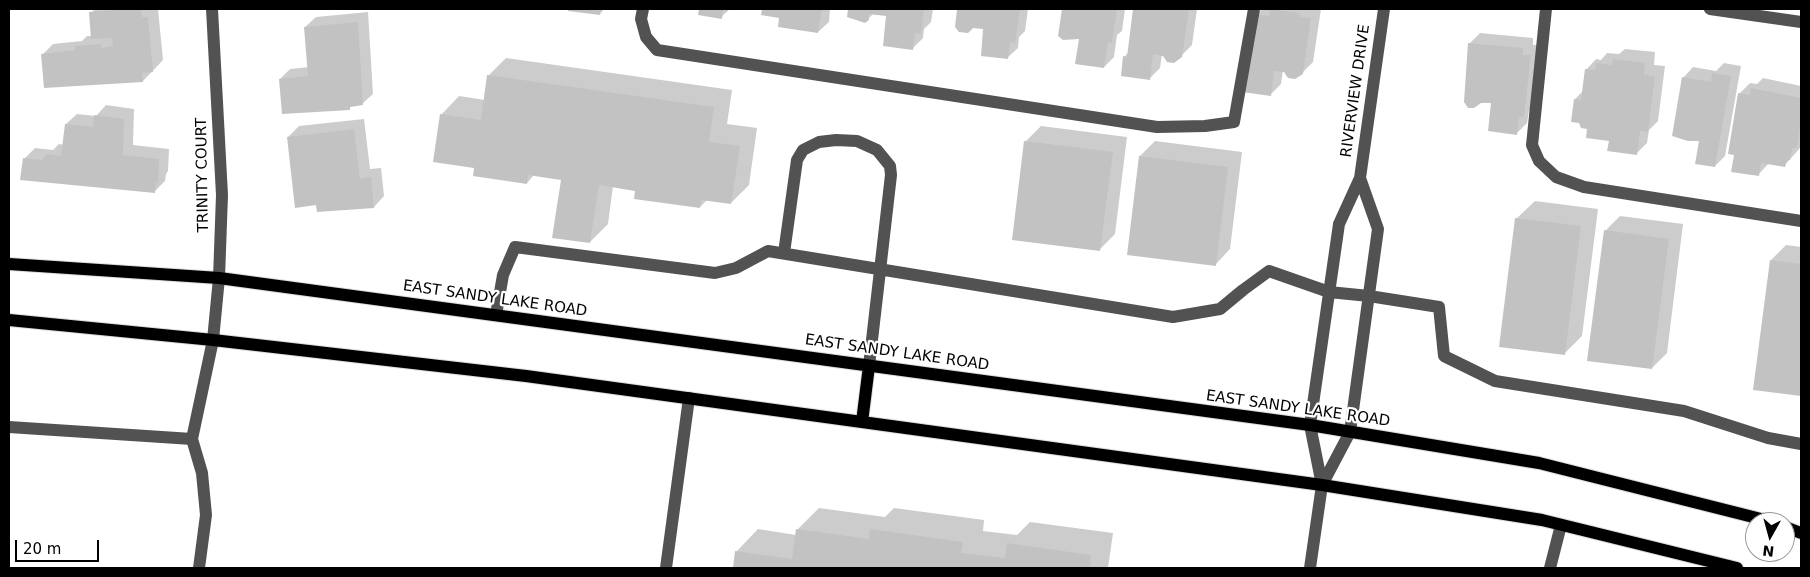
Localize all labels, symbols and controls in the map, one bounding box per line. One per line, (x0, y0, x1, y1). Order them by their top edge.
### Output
street label: RIVERVIEW DRIVE (1338, 23, 1374, 159)
street label: TRINITY COURT (193, 118, 213, 232)
street label: EAST SANDY LAKE ROAD (402, 277, 588, 321)
street label: EAST SANDY LAKE ROAD (804, 331, 990, 375)
street label: EAST SANDY LAKE ROAD (1205, 387, 1391, 431)
north arrow (1745, 512, 1795, 562)
scale bar (18, 530, 101, 562)
text: 20 m (23, 540, 61, 558)
text: N (1762, 542, 1775, 560)

